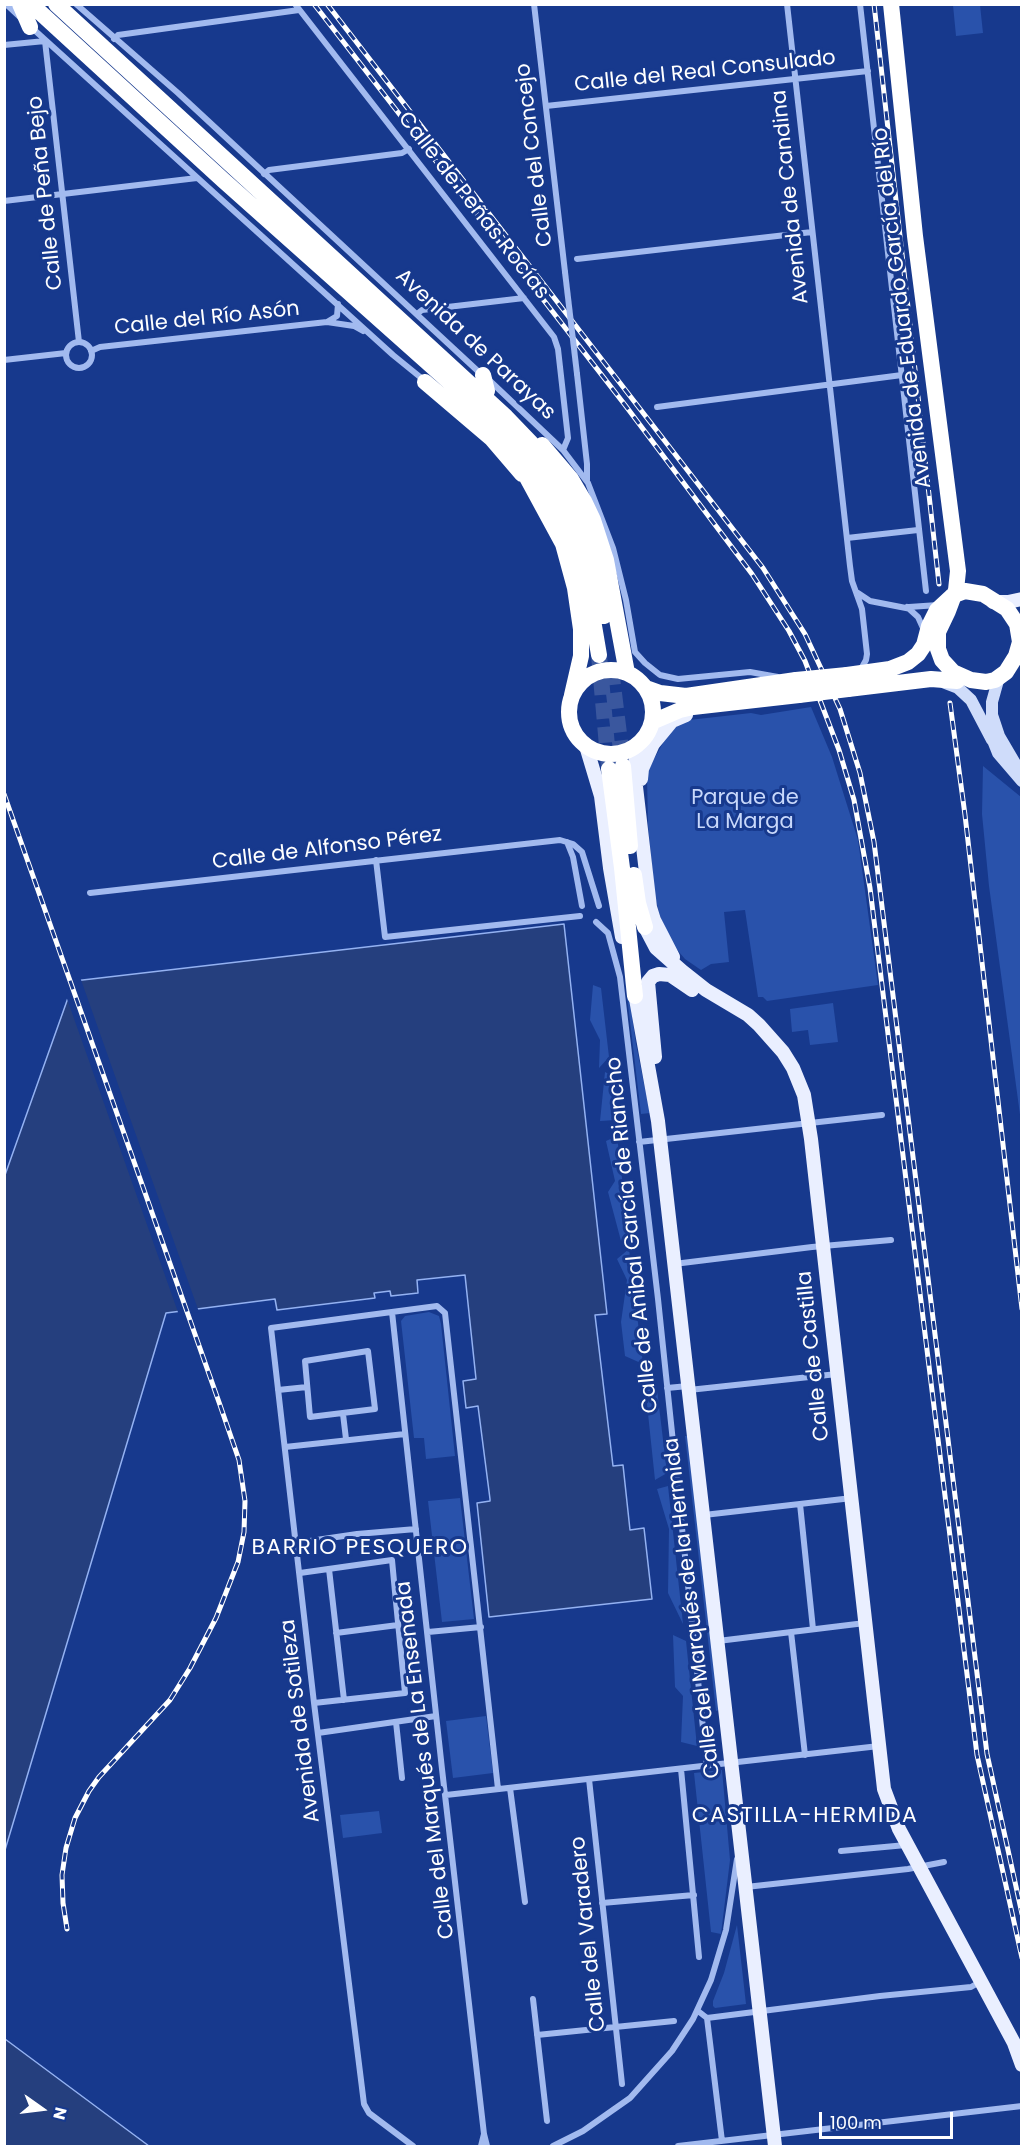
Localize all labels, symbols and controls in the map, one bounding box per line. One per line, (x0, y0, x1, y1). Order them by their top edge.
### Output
street label: Calle del Real Consulado (573, 46, 837, 98)
street label: Calle del Concejo (511, 62, 559, 248)
street label: Avenida de Candina (767, 89, 815, 305)
street label: Calle de Peña Bejo (23, 95, 69, 291)
street label: Calle de Peñas Rocías (392, 107, 554, 305)
street label: Avenida de Eduardo García del Río (868, 126, 938, 490)
street label: Avenida de Parayas (390, 264, 560, 426)
street label: Calle del Río Asón (113, 297, 301, 341)
park label: Parque de La Marga (691, 786, 799, 836)
street label: Calle de Alfonso Pérez (211, 822, 443, 876)
street label: Calle de Anibal García de Riancho (602, 1056, 664, 1414)
street label: Calle de Castilla (793, 1270, 835, 1442)
street label: Calle del Marqués de la Hermida (660, 1436, 726, 1780)
district label: BARRIO PESQUERO (251, 1535, 469, 1561)
street label: Calle del Marqués de La Ensenada (392, 1580, 460, 1940)
street label: Avenida de Sotileza (276, 1618, 326, 1824)
district label: CASTILLA-HERMIDA (692, 1803, 918, 1829)
street label: Calle del Varadero (566, 1835, 612, 2033)
north arrow (12, 2079, 72, 2139)
scale bar (822, 2100, 956, 2138)
text: N (47, 2105, 73, 2122)
text: 100 m (830, 2110, 882, 2135)

